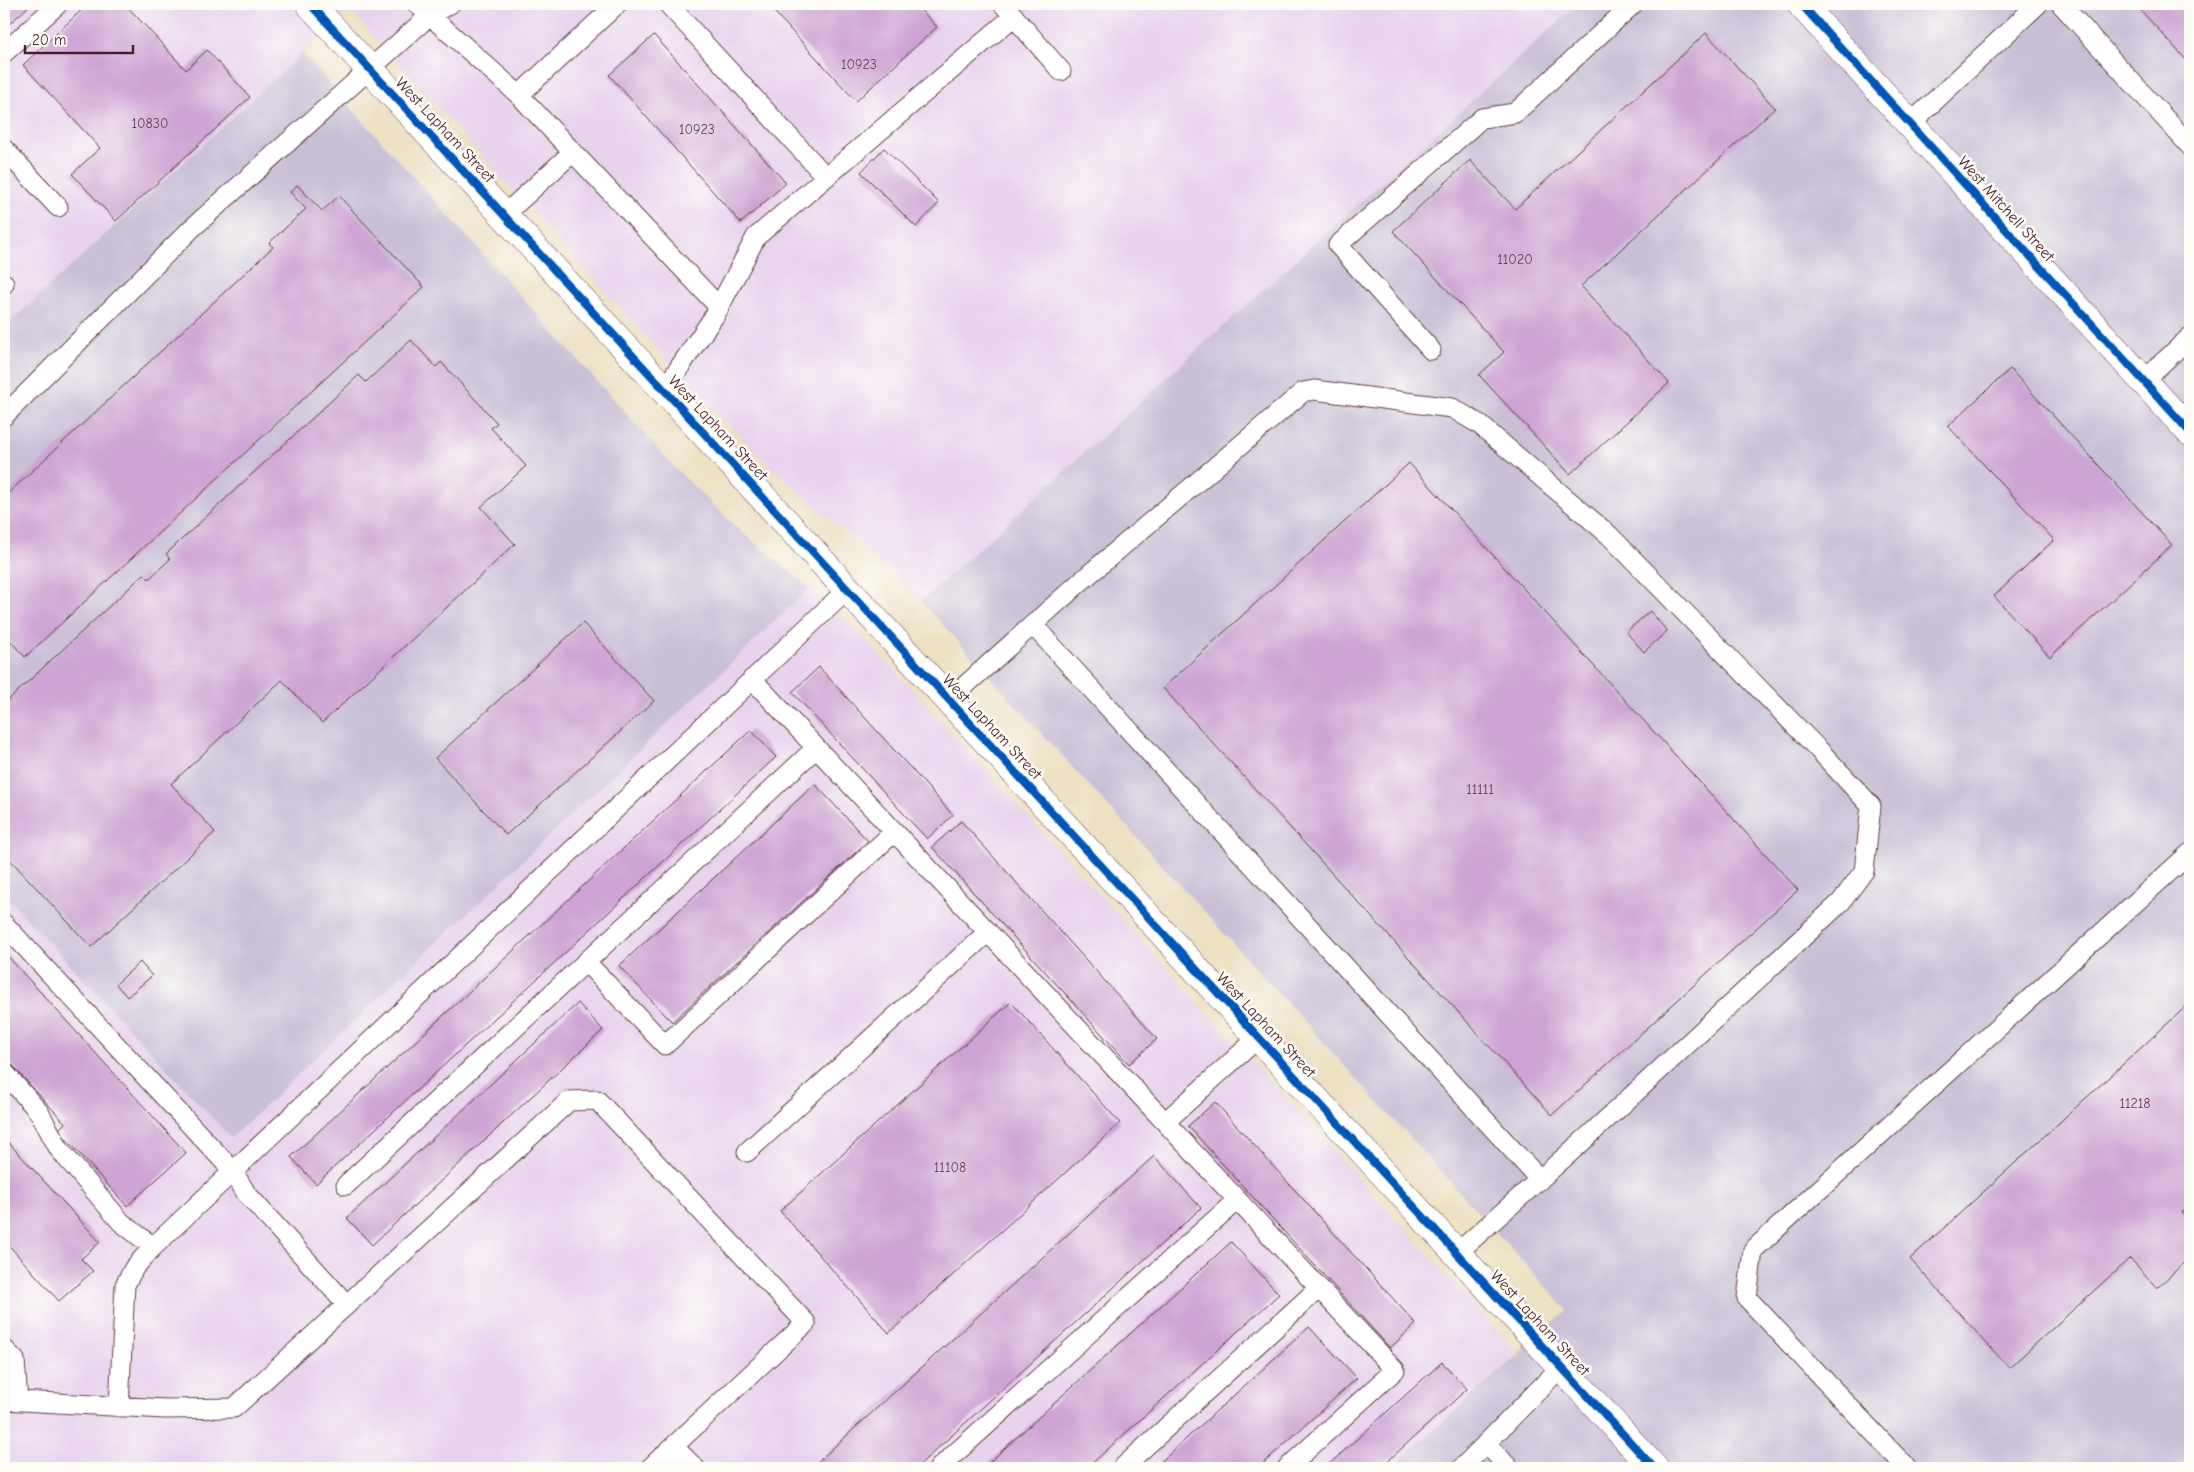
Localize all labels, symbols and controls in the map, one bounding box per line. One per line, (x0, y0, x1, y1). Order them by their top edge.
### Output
scale bar (25, 22, 132, 54)
text: 20 m (32, 31, 66, 49)
house number: 10923 (841, 56, 877, 73)
street label: West Lapham Street (392, 74, 499, 187)
house number: 10830 (132, 115, 168, 132)
house number: 10923 (679, 121, 715, 138)
street label: West Mitchell Street (1954, 153, 2058, 266)
house number: 11020 (1497, 251, 1533, 268)
street label: West Lapham Street (665, 372, 772, 485)
street label: West Lapham Street (939, 671, 1046, 784)
house number: 11111 (1466, 781, 1494, 798)
street label: West Lapham Street (1213, 969, 1320, 1082)
house number: 11218 (2119, 1095, 2151, 1112)
house number: 11108 (934, 1159, 966, 1176)
street label: West Lapham Street (1487, 1267, 1594, 1380)

